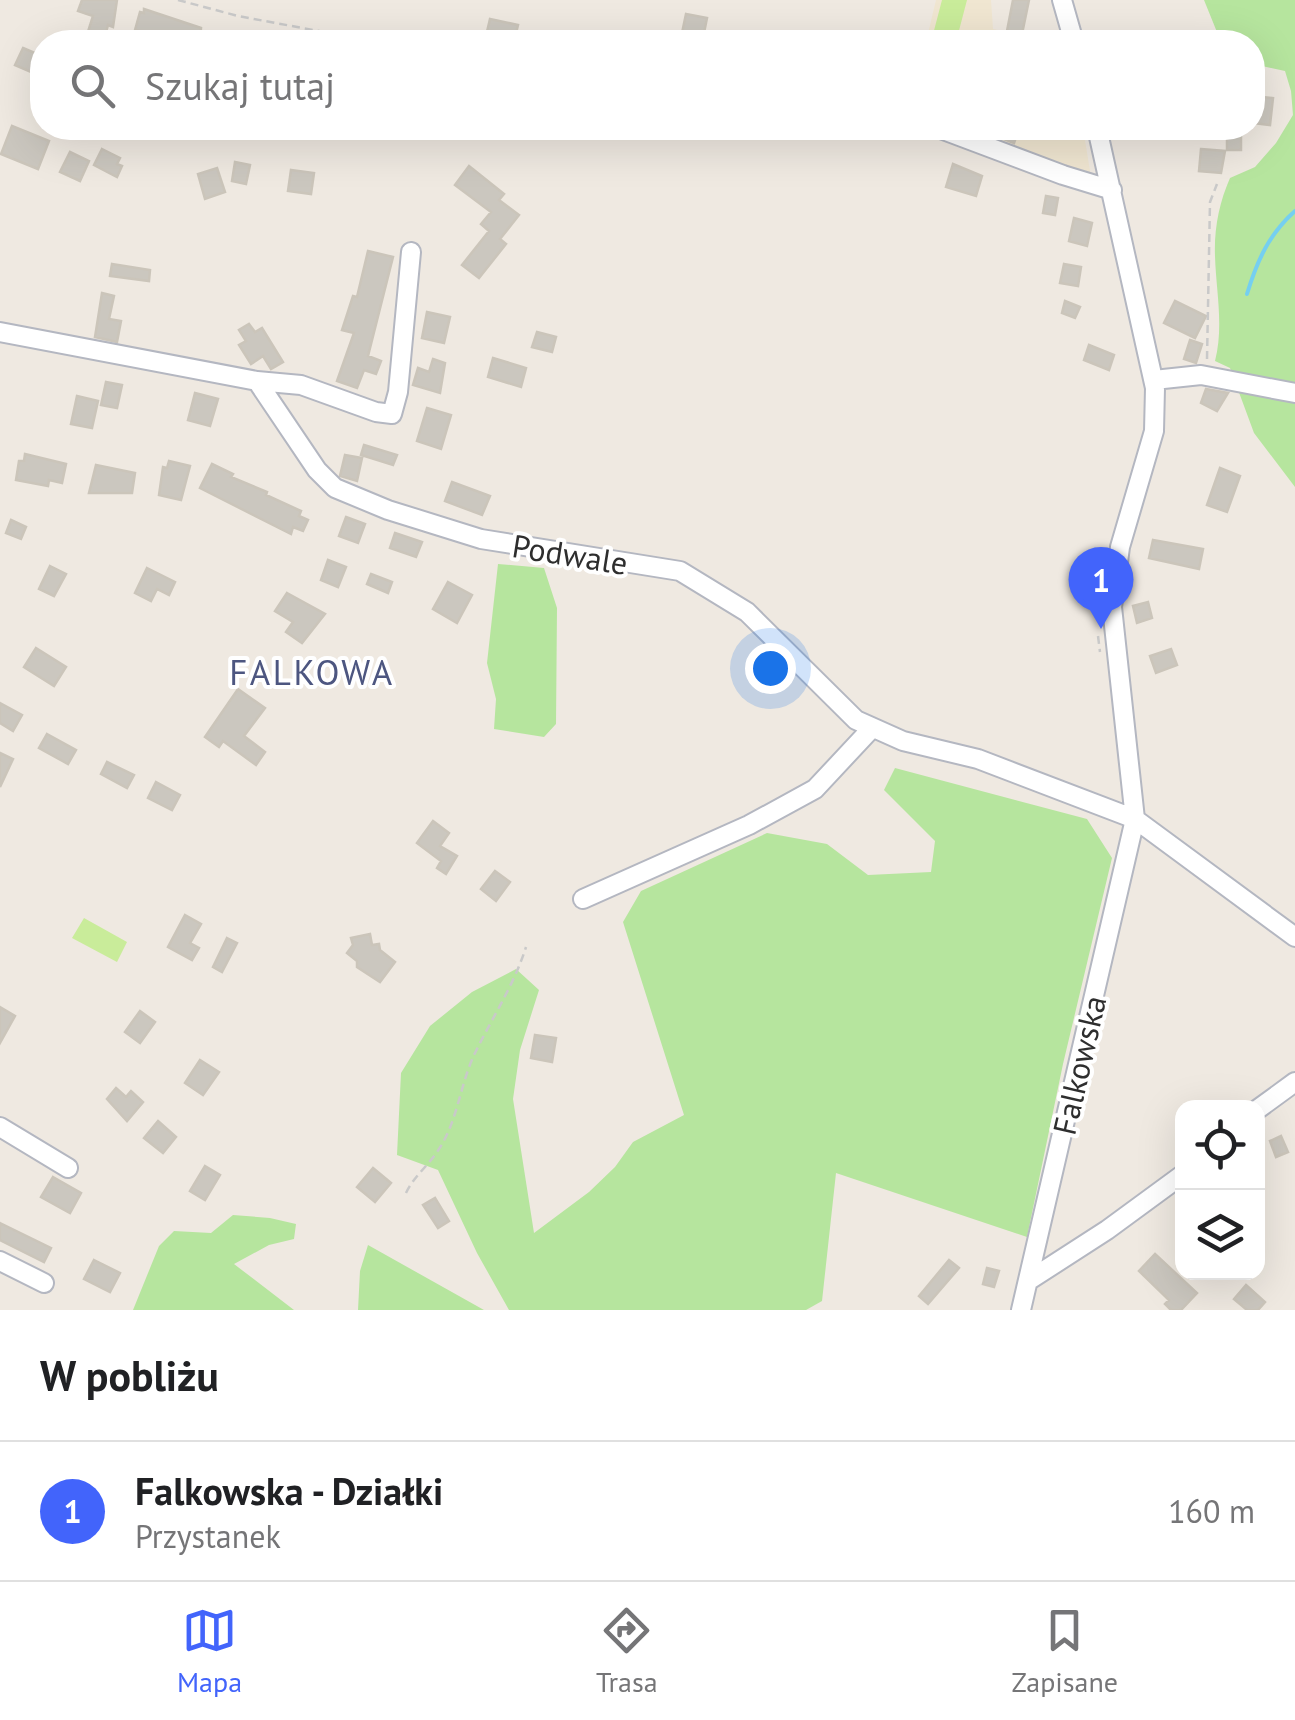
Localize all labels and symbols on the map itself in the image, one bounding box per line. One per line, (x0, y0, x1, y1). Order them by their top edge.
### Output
street label: Podwale (509, 524, 631, 584)
pin: 1 (1068, 546, 1134, 629)
your location (745, 643, 796, 694)
district label: FALKOWA (229, 649, 395, 695)
street label: Falkowska (1043, 991, 1115, 1139)

